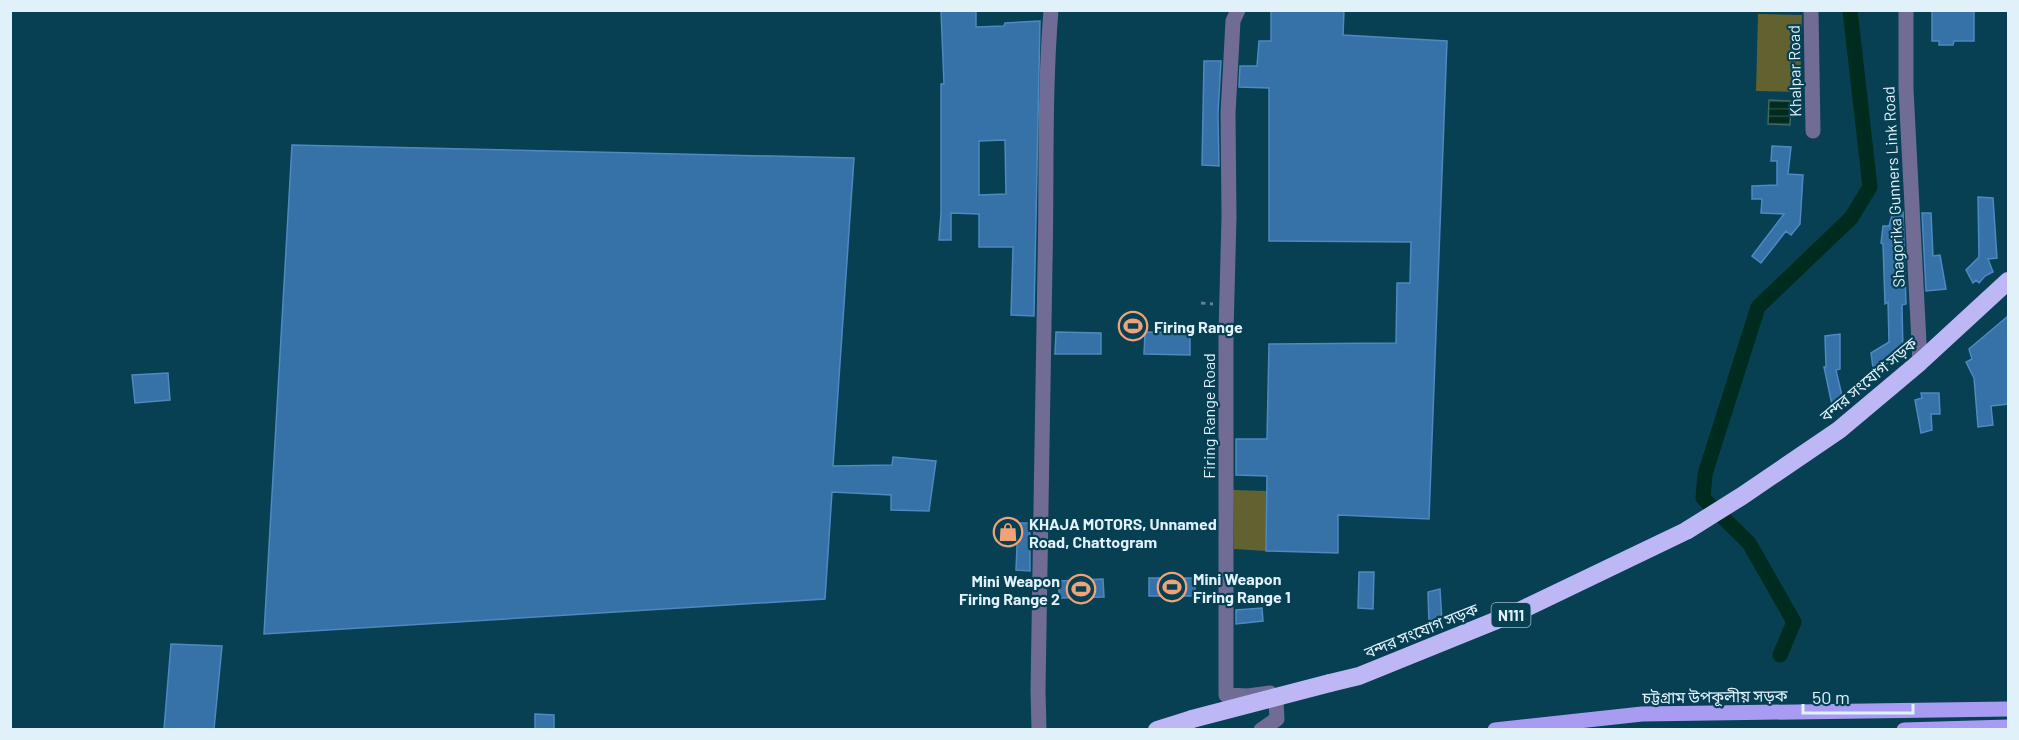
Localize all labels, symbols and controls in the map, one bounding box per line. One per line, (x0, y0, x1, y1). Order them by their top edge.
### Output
street label: Khalpar Road (1784, 25, 1804, 117)
street label: Shagorika Gunners Link Road (1878, 86, 1908, 288)
sports icon: Firing Range (1117, 310, 1149, 342)
place label: Firing Range (1154, 317, 1243, 336)
street label: বন্দর সংযোগ সড়ক (1815, 332, 1921, 426)
street label: Firing Range Road (1199, 353, 1218, 479)
place label: KHAJA MOTORS, Unnamed Road, Chattogram (1029, 514, 1217, 551)
shop icon: KHAJA MOTORS, Unnamed Road, Chattogram (992, 516, 1024, 548)
place label: Mini Weapon Firing Range 1 (1193, 569, 1291, 606)
place label: Mini Weapon Firing Range 2 (959, 571, 1060, 608)
sports icon: Mini Weapon Firing Range 1 (1156, 571, 1188, 603)
sports icon: Mini Weapon Firing Range 2 (1065, 573, 1097, 605)
street label: বন্দর সংযোগ সড়ক (1361, 598, 1482, 662)
road number: N111 (1492, 603, 1530, 627)
scale bar (1803, 677, 1912, 715)
street label: চট্টগ্রাম উপকূলীয় সড়ক (1641, 685, 1789, 708)
text: 50 m (1812, 686, 1850, 708)

